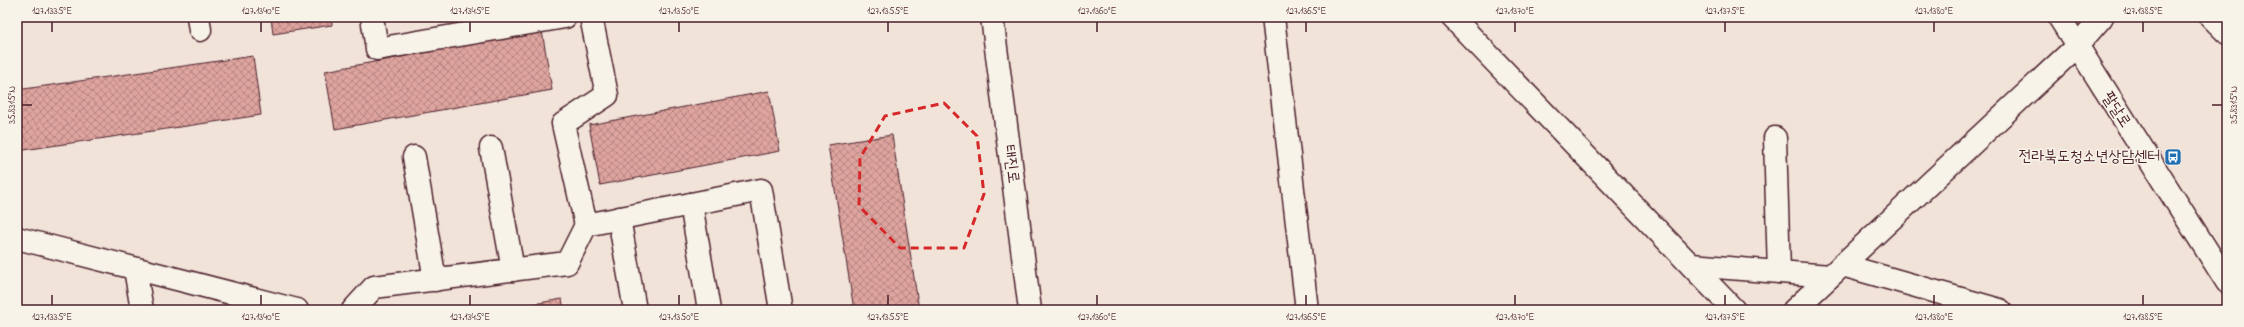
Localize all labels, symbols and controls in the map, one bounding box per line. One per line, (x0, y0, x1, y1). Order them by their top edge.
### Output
text: 127.1335°E (32, 4, 72, 19)
text: 127.1340°E (242, 4, 280, 19)
text: 127.1345°E (450, 4, 490, 19)
text: 127.1350°E (659, 4, 699, 19)
text: 127.1355°E (867, 4, 909, 19)
text: 127.1360°E (1077, 4, 1117, 19)
text: 127.1365°E (1286, 4, 1326, 19)
text: 127.1370°E (1496, 4, 1534, 19)
text: 127.1375°E (1705, 4, 1745, 19)
text: 127.1380°E (1915, 4, 1953, 19)
text: 127.1385°E (2123, 4, 2163, 19)
text: 35.8315°N (5, 86, 20, 124)
text: 35.8315°N (2227, 86, 2242, 124)
street label: 팔달로 (2095, 87, 2137, 133)
street label: 태진로 (997, 143, 1025, 185)
place label: 전라북도청소년상담센터 (2018, 145, 2160, 169)
bus stop icon: 전라북도청소년상담센터 (2163, 147, 2183, 167)
text: 127.1335°E (32, 310, 72, 325)
text: 127.1340°E (242, 310, 280, 325)
text: 127.1345°E (450, 310, 490, 325)
text: 127.1350°E (659, 310, 699, 325)
text: 127.1355°E (867, 310, 909, 325)
text: 127.1360°E (1077, 310, 1117, 325)
text: 127.1365°E (1286, 310, 1326, 325)
text: 127.1370°E (1496, 310, 1534, 325)
text: 127.1375°E (1705, 310, 1745, 325)
text: 127.1380°E (1915, 310, 1953, 325)
text: 127.1385°E (2123, 310, 2163, 325)

